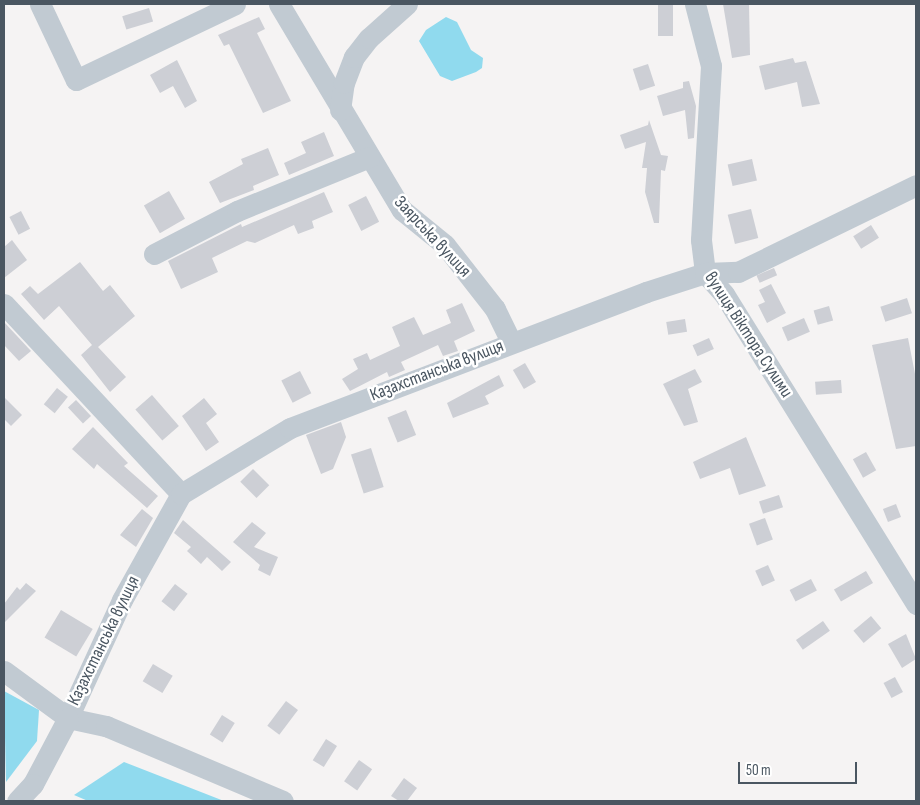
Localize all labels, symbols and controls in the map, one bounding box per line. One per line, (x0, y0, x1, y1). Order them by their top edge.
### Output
street label: Заярська вулиця (389, 192, 475, 282)
street label: вулиця Віктора Сулими (699, 268, 797, 402)
street label: Казахстанська вулиця (367, 336, 507, 406)
street label: Казахстанська вулиця (63, 573, 145, 709)
scale bar (740, 752, 859, 784)
text: 50 m (746, 761, 771, 780)

